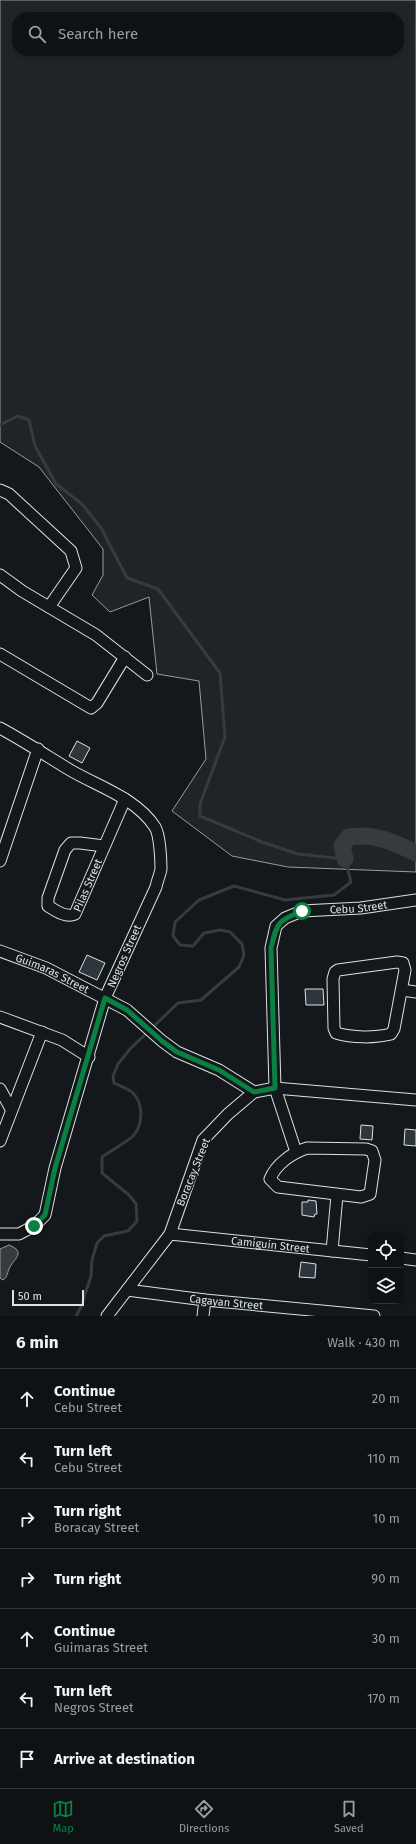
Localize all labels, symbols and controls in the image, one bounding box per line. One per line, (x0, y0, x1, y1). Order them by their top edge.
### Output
search box (12, 12, 404, 56)
icon: search (26, 23, 48, 45)
text: Search here (58, 25, 138, 43)
street label: Pilas Street (71, 857, 105, 914)
street label: Cebu Street (329, 898, 388, 917)
route start (293, 902, 311, 920)
street label: Negros Street (105, 923, 144, 990)
street label: Guimaras Street (14, 951, 91, 996)
street label: Boracay Street (174, 1136, 213, 1208)
route end (25, 1217, 43, 1235)
map controls (368, 1232, 404, 1304)
button: locate (368, 1232, 404, 1268)
street label: Camiguin Street (230, 1234, 310, 1256)
button: layers (368, 1268, 404, 1304)
scale bar (12, 1288, 84, 1307)
text: 50 m (18, 1290, 42, 1303)
street label: Cagayan Street (189, 1292, 264, 1312)
text: 6 min (16, 1332, 59, 1353)
text: Walk · 430 m (327, 1335, 400, 1350)
text: Continue (54, 1382, 115, 1400)
icon: ahead (16, 1388, 38, 1410)
text: 20 m (372, 1391, 400, 1406)
text: Cebu Street (54, 1400, 122, 1415)
text: Turn left (54, 1442, 112, 1460)
icon: left (16, 1448, 38, 1470)
text: 110 m (367, 1451, 400, 1466)
text: Cebu Street (54, 1460, 122, 1475)
text: Turn right (54, 1502, 121, 1520)
icon: right (16, 1508, 38, 1530)
text: 10 m (373, 1511, 400, 1526)
text: Boracay Street (54, 1520, 139, 1535)
icon: right (16, 1568, 38, 1590)
text: Turn right (54, 1570, 121, 1588)
text: 90 m (371, 1571, 400, 1586)
text: Continue (54, 1622, 115, 1640)
icon: ahead (16, 1628, 38, 1650)
text: 30 m (372, 1631, 400, 1646)
text: Guimaras Street (54, 1640, 148, 1655)
text: Turn left (54, 1682, 112, 1700)
icon: left (16, 1688, 38, 1710)
text: 170 m (367, 1691, 400, 1706)
text: Negros Street (54, 1700, 134, 1715)
icon: arrive (16, 1748, 38, 1770)
text: Arrive at destination (54, 1750, 195, 1768)
tab: Map (52, 1798, 74, 1835)
tab: Directions (179, 1798, 229, 1835)
tab: Saved (334, 1798, 364, 1835)

